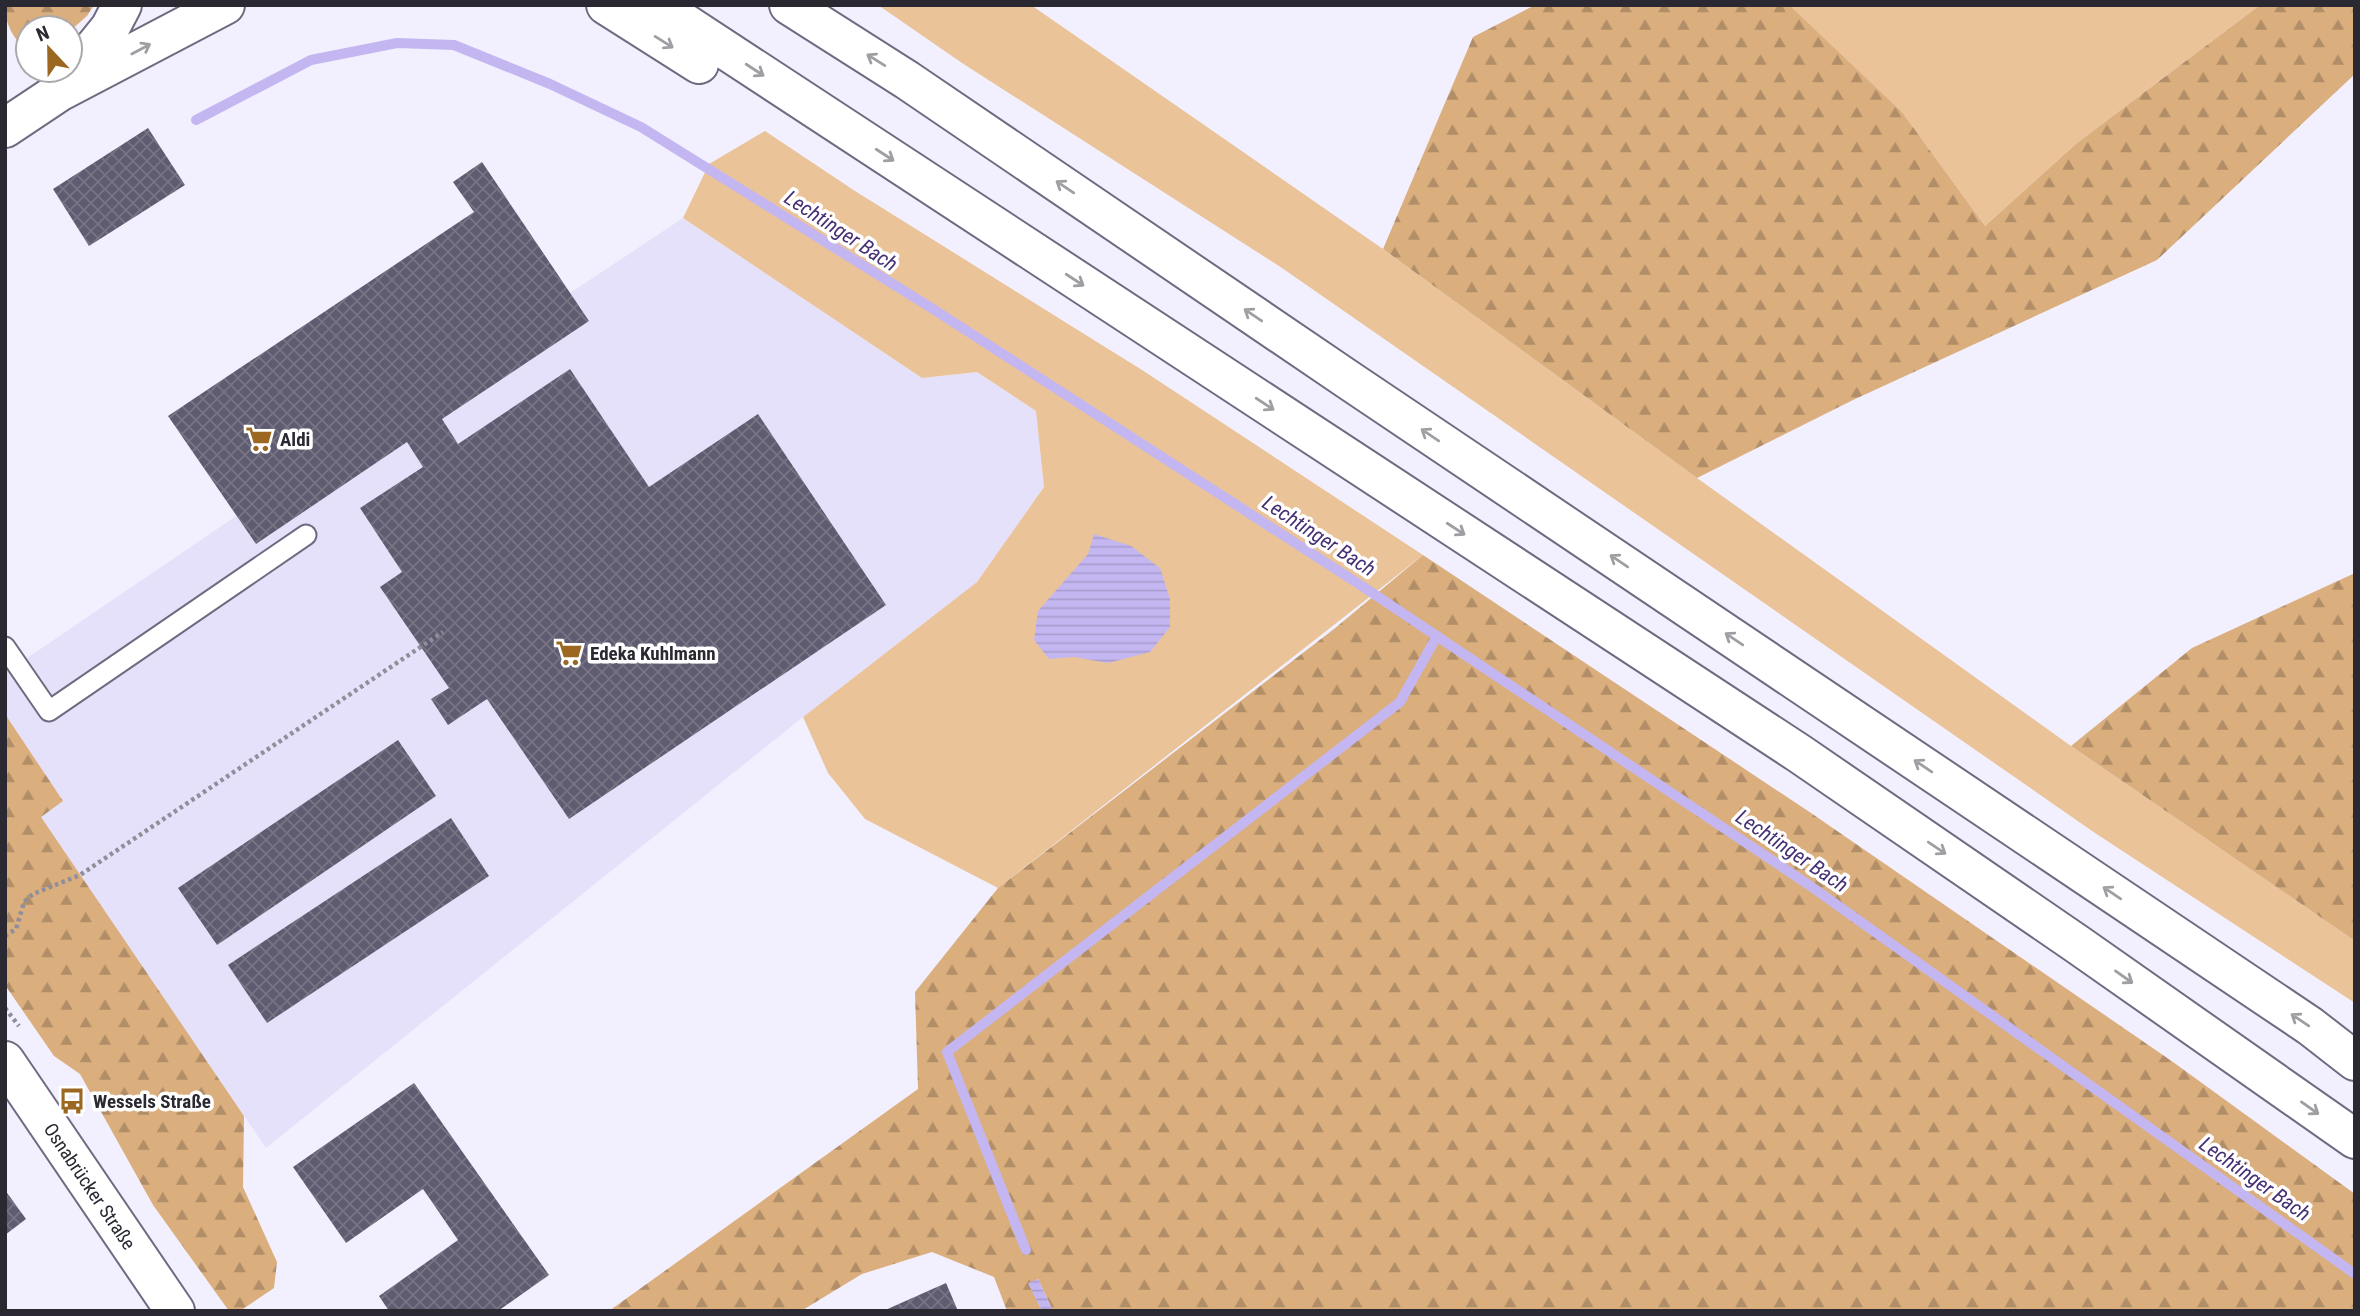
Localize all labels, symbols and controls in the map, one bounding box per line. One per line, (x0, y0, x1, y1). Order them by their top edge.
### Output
north arrow (14, 14, 84, 84)
text: N (33, 21, 53, 47)
one-way arrow (653, 35, 673, 49)
one-way arrow (130, 42, 151, 55)
one-way arrow (867, 53, 886, 68)
one-way arrow (745, 63, 764, 77)
one-way arrow (874, 148, 894, 162)
one-way arrow (1056, 180, 1075, 194)
water label: Lechtinger Bach (780, 186, 902, 276)
one-way arrow (1065, 272, 1084, 287)
one-way arrow (1244, 308, 1263, 322)
one-way arrow (1255, 397, 1275, 411)
supermarket icon: Aldi (244, 424, 274, 454)
place label: Aldi (280, 428, 310, 451)
one-way arrow (1421, 428, 1440, 442)
water label: Lechtinger Bach (1258, 491, 1380, 581)
one-way arrow (1445, 522, 1465, 536)
one-way arrow (1610, 554, 1630, 568)
one-way arrow (1725, 631, 1744, 646)
supermarket icon: Edeka Kuhlmann (554, 638, 584, 668)
place label: Edeka Kuhlmann (590, 642, 716, 665)
one-way arrow (1914, 758, 1933, 773)
water label: Lechtinger Bach (1731, 805, 1853, 897)
one-way arrow (1927, 841, 1946, 855)
one-way arrow (2103, 885, 2122, 900)
one-way arrow (2114, 970, 2133, 984)
one-way arrow (2291, 1012, 2311, 1026)
bus stop icon: Wessels Straße (57, 1086, 87, 1116)
place label: Wessels Straße (93, 1090, 211, 1113)
one-way arrow (2300, 1101, 2319, 1115)
street label: Osnabrücker Straße (39, 1119, 140, 1254)
water label: Lechtinger Bach (2195, 1132, 2315, 1226)

